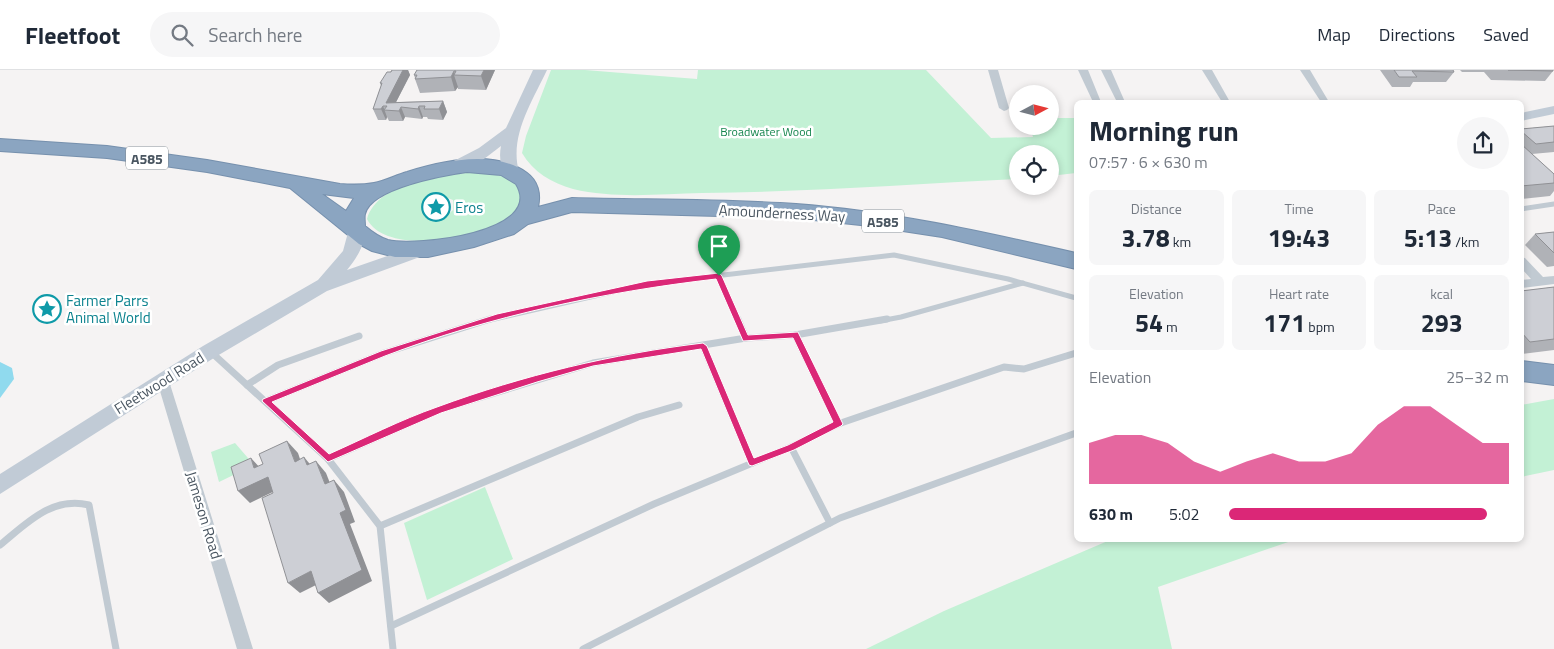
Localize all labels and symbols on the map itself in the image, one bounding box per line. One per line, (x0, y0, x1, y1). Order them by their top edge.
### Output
north arrow (1009, 85, 1059, 135)
park label: Broadwater Wood (720, 122, 812, 141)
road number: A585 (126, 146, 168, 170)
place icon: Eros (421, 192, 451, 222)
place label: Eros (455, 196, 483, 219)
street label: Amounderness Way (718, 198, 846, 228)
road number: A585 (862, 210, 904, 232)
pin (698, 225, 740, 276)
place label: Farmer Parrs Animal World (66, 289, 151, 329)
place icon: Farmer Parrs Animal World (32, 294, 62, 324)
street label: Fleetwood Road (109, 346, 209, 420)
street label: Jameson Road (180, 468, 228, 562)

